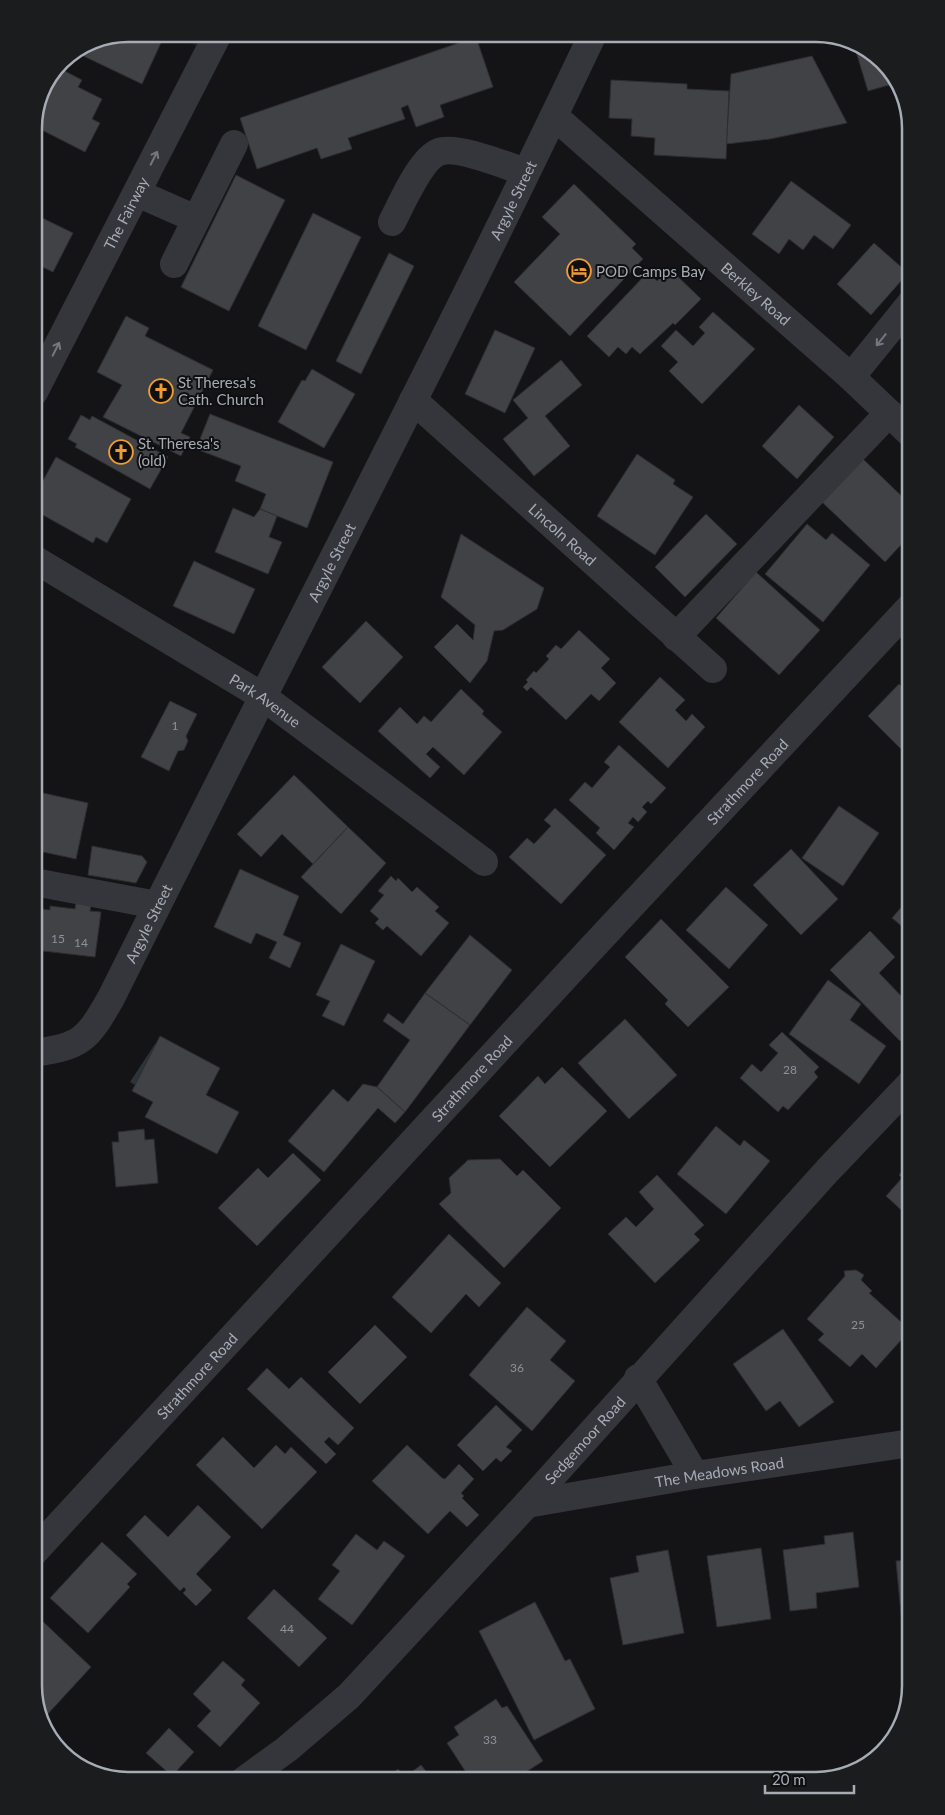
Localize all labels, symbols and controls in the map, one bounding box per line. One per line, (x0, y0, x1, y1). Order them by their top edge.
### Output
one-way arrow (149, 150, 159, 165)
street label: Argyle Street (486, 157, 540, 243)
street label: The Fairway (100, 173, 152, 253)
hotel icon: POD Camps Bay (566, 258, 592, 284)
street label: Berkley Road (718, 258, 794, 329)
place label: POD Camps Bay (596, 262, 706, 280)
one-way arrow (875, 333, 886, 346)
one-way arrow (52, 342, 61, 357)
place label: St Theresa's Cath. Church (178, 373, 264, 408)
church icon: St Theresa's Cath. Church (148, 378, 174, 404)
place label: St. Theresa's (old) (138, 434, 219, 469)
church icon: St. Theresa's (old) (108, 439, 134, 465)
street label: Lincoln Road (525, 499, 600, 569)
street label: Argyle Street (304, 519, 359, 604)
street label: Park Avenue (226, 670, 304, 731)
house number: 1 (172, 718, 179, 733)
street label: Strathmore Road (703, 735, 792, 828)
street label: Argyle Street (121, 880, 176, 966)
house number: 15 (51, 931, 65, 946)
house number: 14 (74, 935, 88, 950)
street label: Strathmore Road (427, 1031, 516, 1125)
house number: 28 (783, 1062, 797, 1077)
house number: 25 (851, 1317, 865, 1332)
street label: Strathmore Road (153, 1329, 241, 1422)
house number: 36 (510, 1360, 524, 1375)
street label: Sedgemoor Road (541, 1392, 629, 1487)
street label: The Meadows Road (653, 1453, 785, 1491)
house number: 44 (280, 1621, 294, 1636)
house number: 33 (483, 1732, 497, 1747)
scale bar (765, 1762, 854, 1794)
text: 20 m (772, 1770, 806, 1788)

